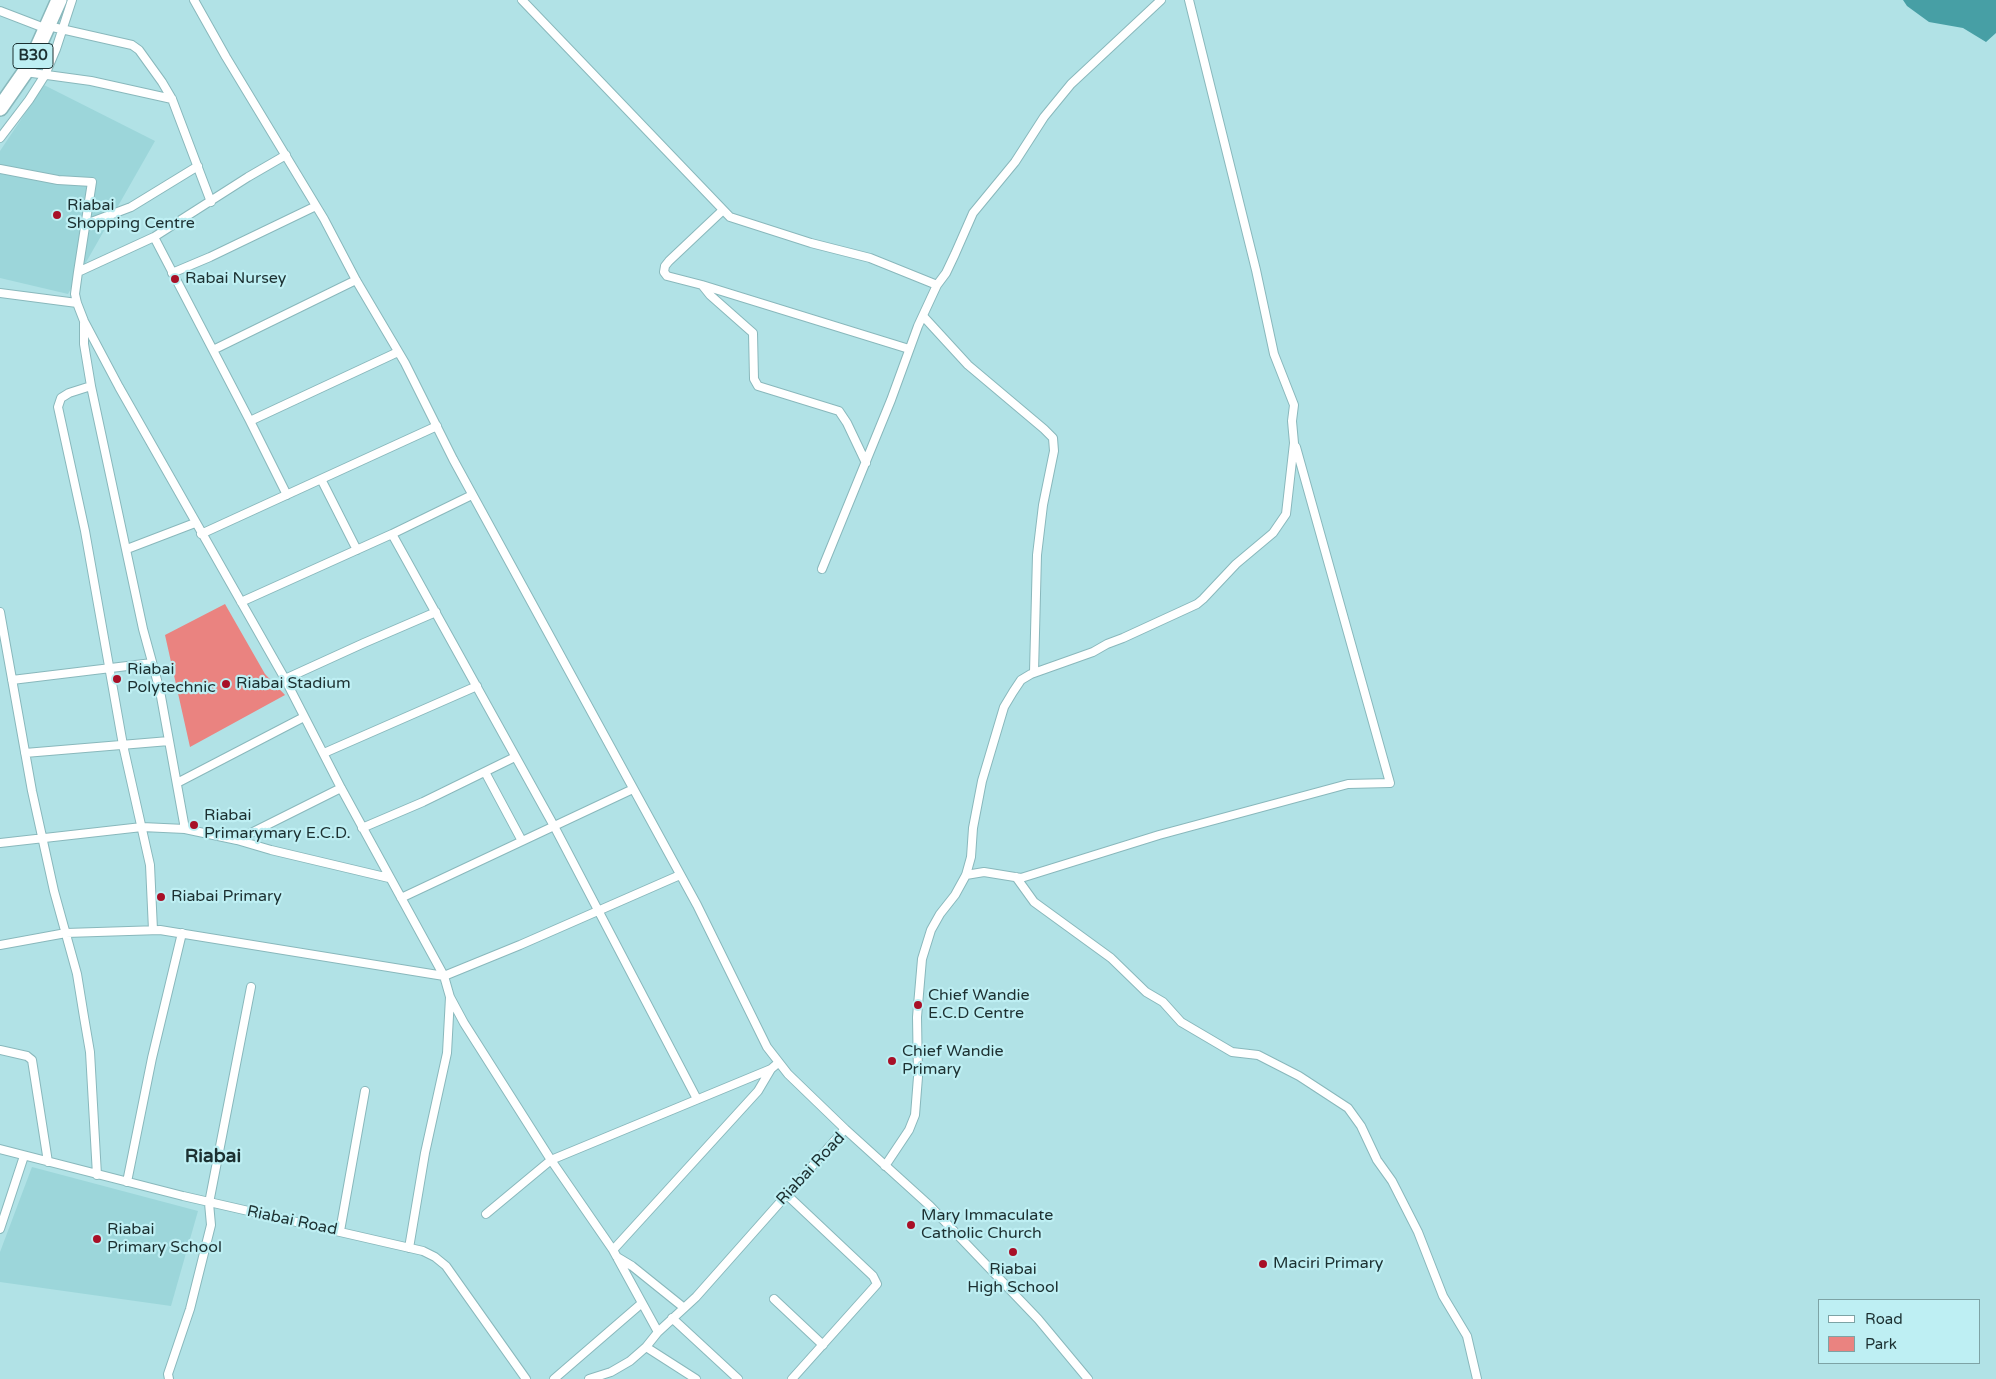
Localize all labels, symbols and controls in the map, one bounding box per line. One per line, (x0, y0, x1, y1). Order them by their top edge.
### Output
road number: B30 (13, 44, 53, 68)
place label: Riabai Shopping Centre (67, 196, 195, 234)
marker: Riabai Shopping Centre (51, 209, 63, 221)
place label: Rabai Nursey (185, 269, 286, 289)
marker: Rabai Nursey (169, 273, 181, 285)
place label: Riabai Polytechnic (127, 660, 216, 698)
marker: Riabai Polytechnic (111, 673, 123, 685)
place label: Riabai Stadium (236, 674, 351, 694)
marker: Riabai Stadium (220, 678, 232, 690)
place label: Riabai Primarymary E.C.D. (204, 806, 351, 844)
marker: Riabai Primarymary E.C.D. (188, 819, 200, 831)
place label: Riabai Primary (171, 887, 282, 907)
marker: Riabai Primary (155, 891, 167, 903)
place label: Chief Wandie E.C.D Centre (928, 986, 1030, 1024)
marker: Chief Wandie E.C.D Centre (912, 999, 924, 1011)
place label: Chief Wandie Primary (902, 1042, 1004, 1080)
marker: Chief Wandie Primary (886, 1055, 898, 1067)
street label: Riabai Road (773, 1129, 849, 1209)
district label: Riabai (185, 1146, 241, 1168)
street label: Riabai Road (245, 1202, 339, 1240)
place label: Mary Immaculate Catholic Church (921, 1206, 1053, 1244)
marker: Mary Immaculate Catholic Church (905, 1219, 917, 1231)
place label: Riabai Primary School (107, 1220, 222, 1258)
marker: Riabai Primary School (91, 1233, 103, 1245)
marker: Riabai High School (1007, 1246, 1019, 1258)
place label: Maciri Primary (1273, 1254, 1383, 1274)
marker: Maciri Primary (1257, 1258, 1269, 1270)
place label: Riabai High School (967, 1260, 1059, 1298)
legend (1818, 1299, 1981, 1364)
text: Road (1865, 1310, 1903, 1328)
text: Park (1865, 1335, 1897, 1353)

